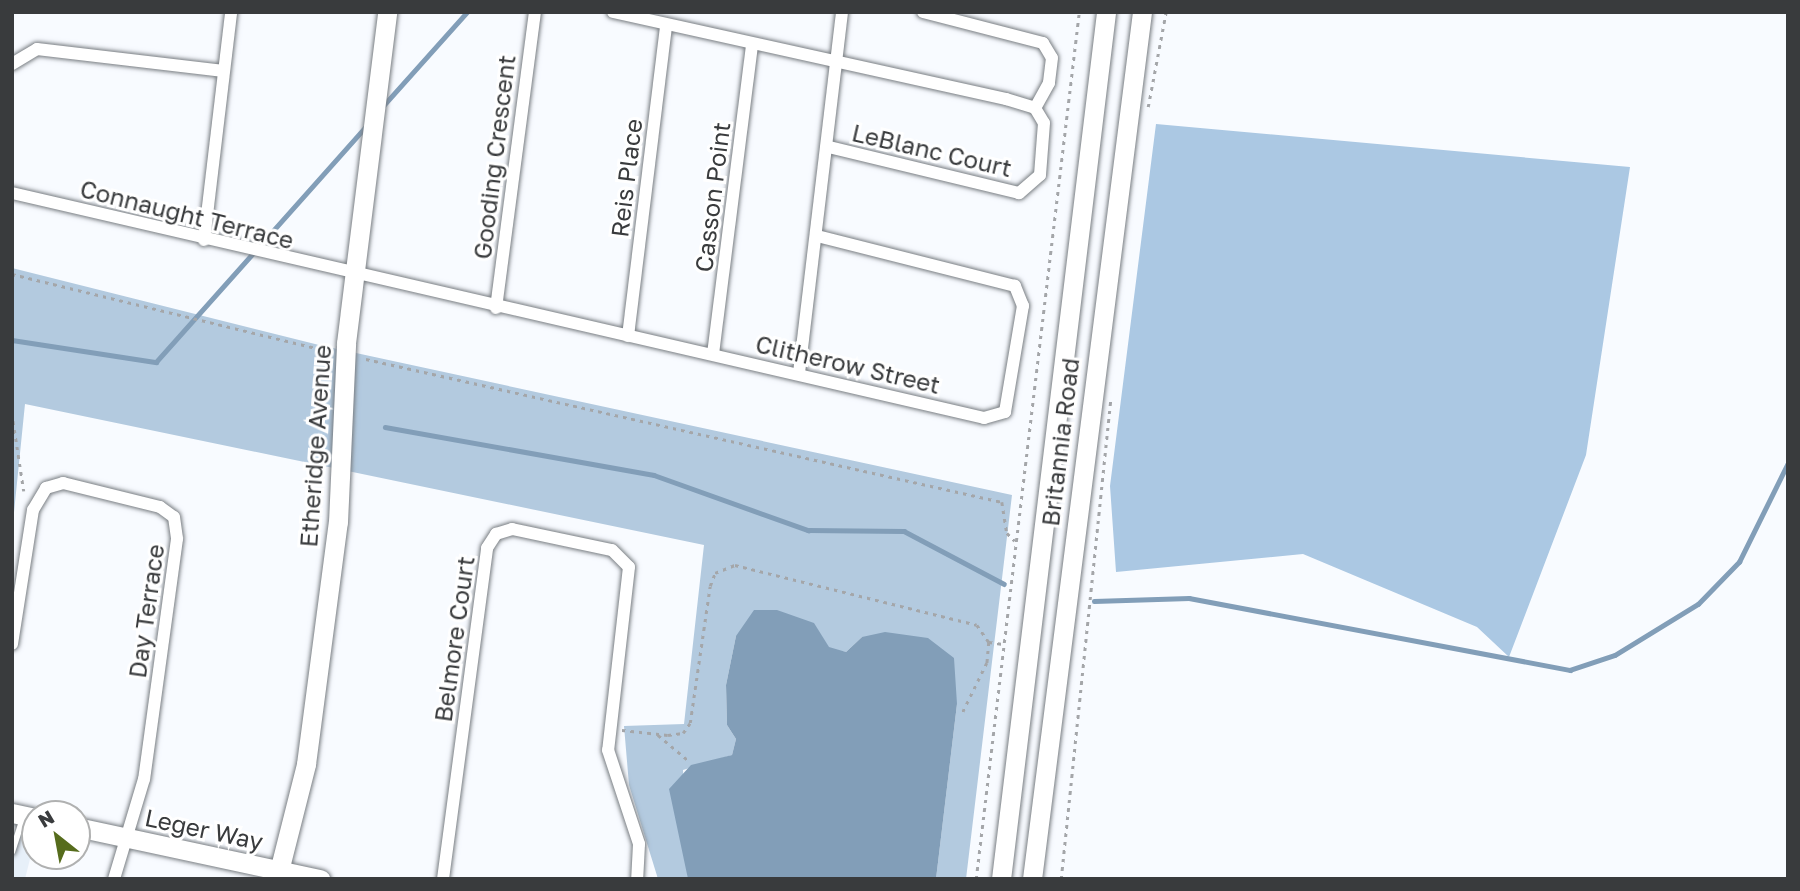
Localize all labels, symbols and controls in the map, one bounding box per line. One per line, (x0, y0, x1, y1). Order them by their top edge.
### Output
street label: Gooding Crescent (467, 53, 521, 261)
street label: Reis Place (604, 117, 648, 239)
street label: LeBlanc Court (849, 118, 1015, 182)
street label: Casson Point (689, 120, 735, 274)
street label: Connaught Terrace (77, 174, 297, 254)
street label: Clitherow Street (753, 329, 943, 399)
street label: Etheridge Avenue (294, 344, 336, 548)
street label: Britannia Road (1035, 356, 1085, 528)
street label: Day Terrace (122, 542, 170, 680)
street label: Belmore Court (428, 554, 480, 724)
north arrow (21, 800, 91, 870)
street label: Leger Way (142, 802, 266, 856)
text: N (34, 805, 58, 832)

